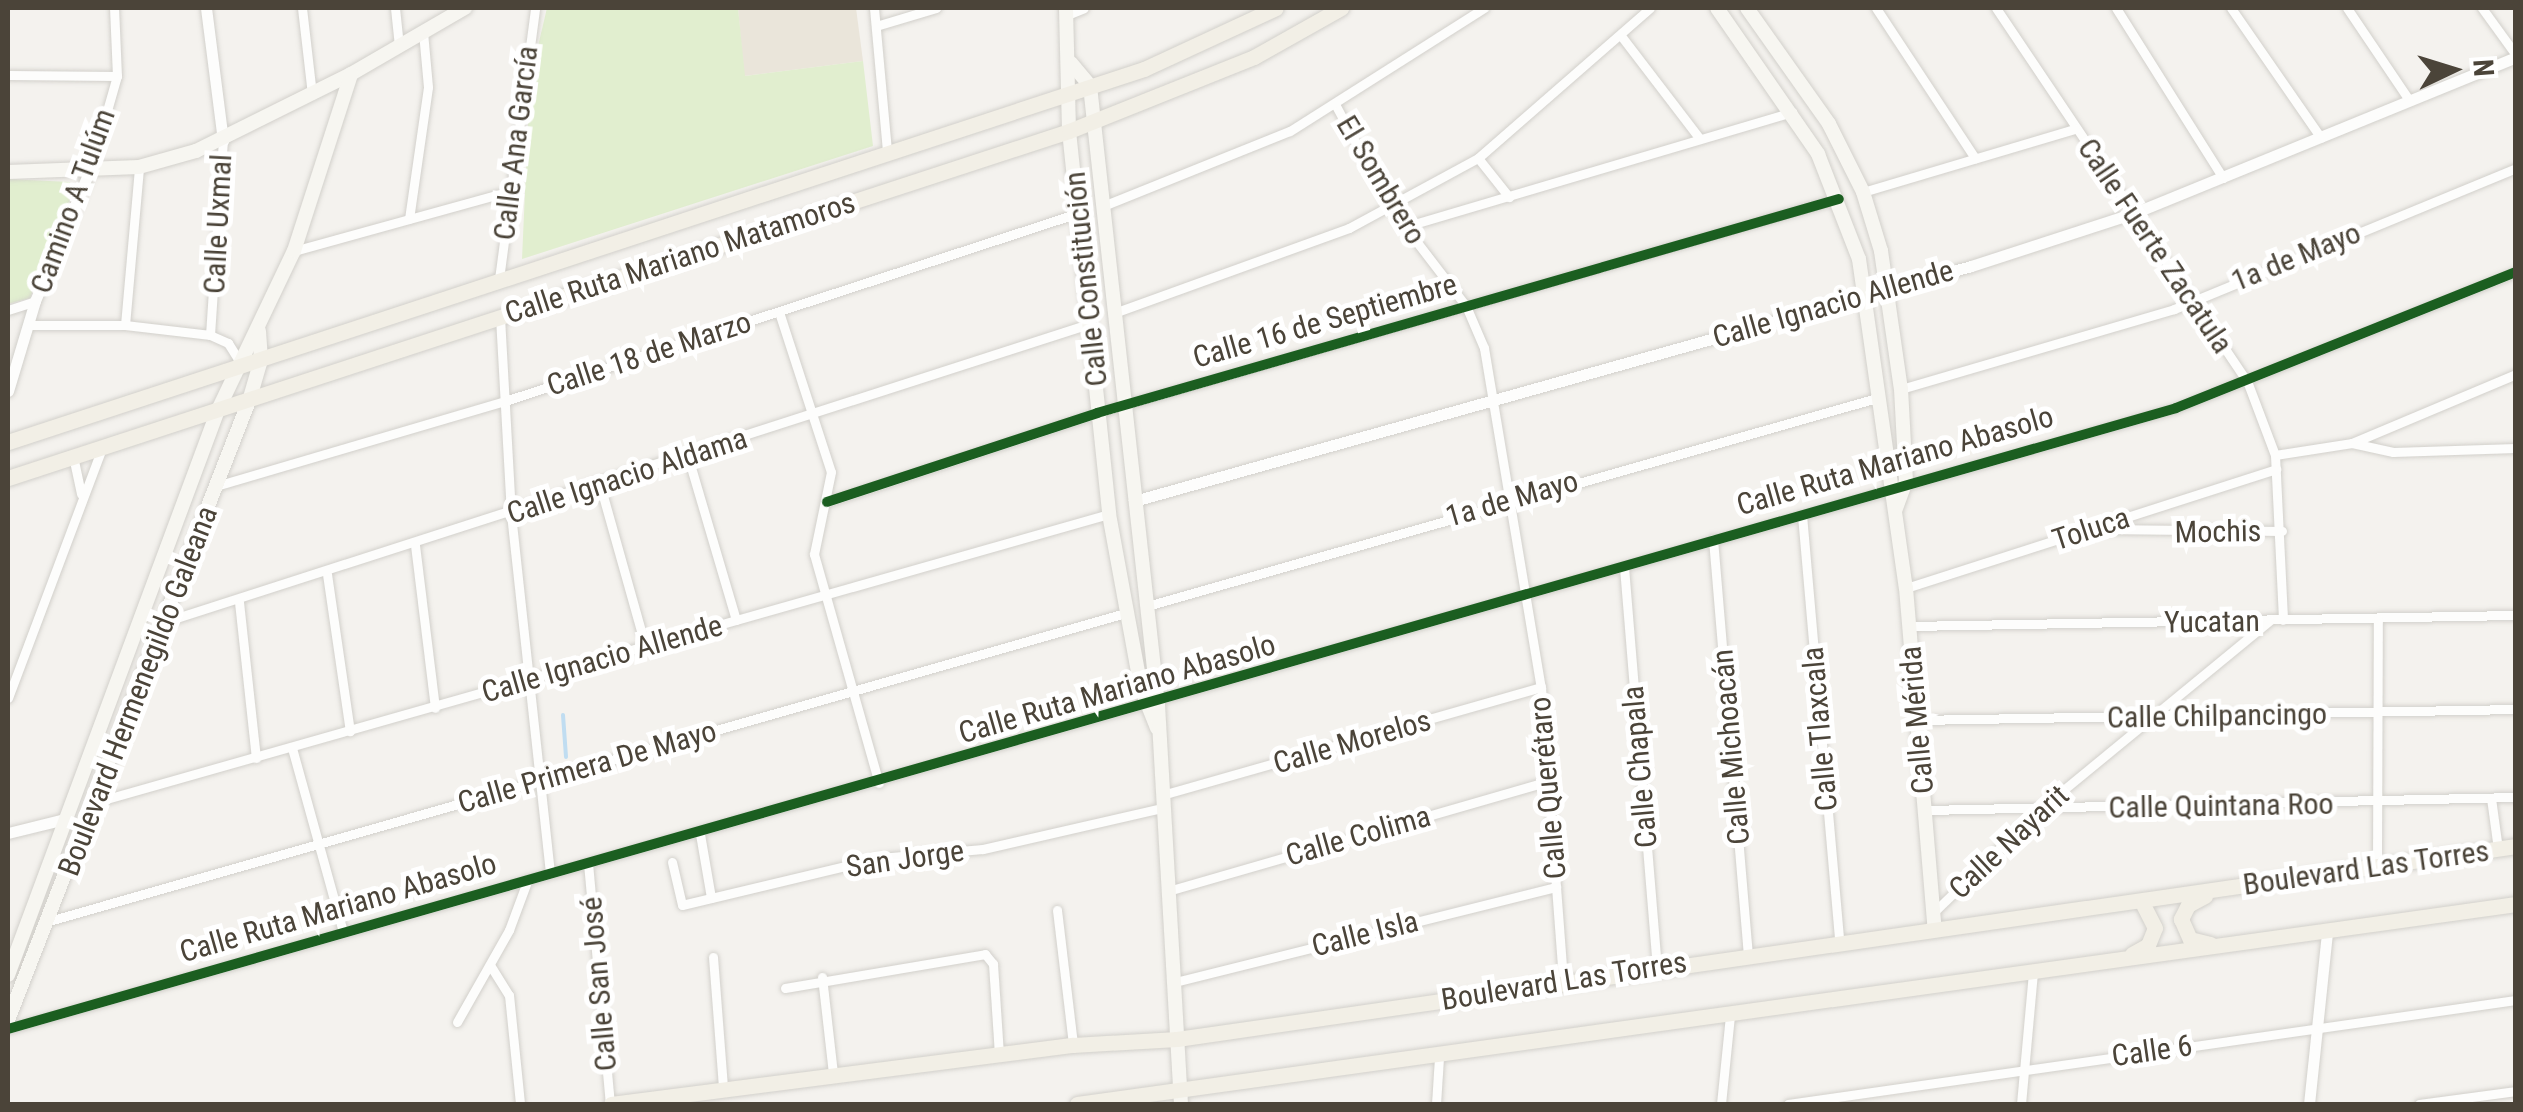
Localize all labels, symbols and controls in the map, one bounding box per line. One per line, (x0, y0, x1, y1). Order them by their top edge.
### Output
north arrow (2403, 20, 2503, 120)
street label: Calle Ana García (486, 44, 546, 242)
text: N (2466, 58, 2500, 78)
street label: Camino A Tulúm (23, 104, 123, 298)
street label: El Sombrero (1329, 109, 1433, 251)
street label: Calle Fuerte Zacatula (2070, 132, 2240, 360)
street label: Calle Uxmal (196, 153, 240, 295)
street label: Calle Constitución (1057, 170, 1115, 388)
street label: Calle Ruta Mariano Matamoros (500, 184, 860, 332)
street label: 1a de Mayo (2226, 215, 2366, 299)
street label: Calle Ignacio Allende (1709, 252, 1957, 356)
street label: Calle 16 de Septiembre (1189, 266, 1461, 376)
street label: Calle 18 de Marzo (542, 304, 756, 404)
street label: Calle Ruta Mariano Abasolo (1733, 399, 2057, 523)
street label: Calle Ignacio Aldama (502, 420, 752, 532)
street label: 1a de Mayo (1442, 463, 1582, 535)
street label: Toluca (2048, 500, 2134, 558)
street label: Boulevard Hermenegildo Galeana (51, 501, 225, 881)
street label: Mochis (2174, 513, 2262, 551)
street label: Yucatan (2164, 603, 2260, 641)
street label: Calle Ignacio Allende (478, 607, 726, 711)
street label: Calle Ruta Mariano Abasolo (955, 627, 1279, 751)
street label: Calle Tlaxcala (1795, 645, 1845, 813)
street label: Calle Mérida (1893, 645, 1941, 795)
street label: Calle Michoacán (1705, 648, 1757, 846)
street label: Calle Chapala (1615, 685, 1665, 849)
street label: Calle Querétaro (1522, 695, 1574, 881)
street label: Calle Chilpancingo (2107, 696, 2327, 736)
street label: Calle Morelos (1269, 702, 1435, 782)
street label: Calle Primera De Mayo (454, 713, 720, 821)
street label: Calle Nayarit (1942, 778, 2076, 906)
street label: Calle Quintana Roo (2108, 786, 2334, 826)
street label: Calle Colima (1281, 798, 1435, 874)
street label: San Jorge (844, 833, 966, 885)
street label: Boulevard Las Torres (2240, 833, 2492, 903)
street label: Calle Ruta Mariano Abasolo (176, 846, 500, 970)
street label: Calle San José (573, 895, 625, 1073)
street label: Calle Isla (1308, 903, 1422, 965)
street label: Boulevard Las Torres (1438, 944, 1690, 1018)
street label: Calle 6 (2109, 1028, 2195, 1074)

